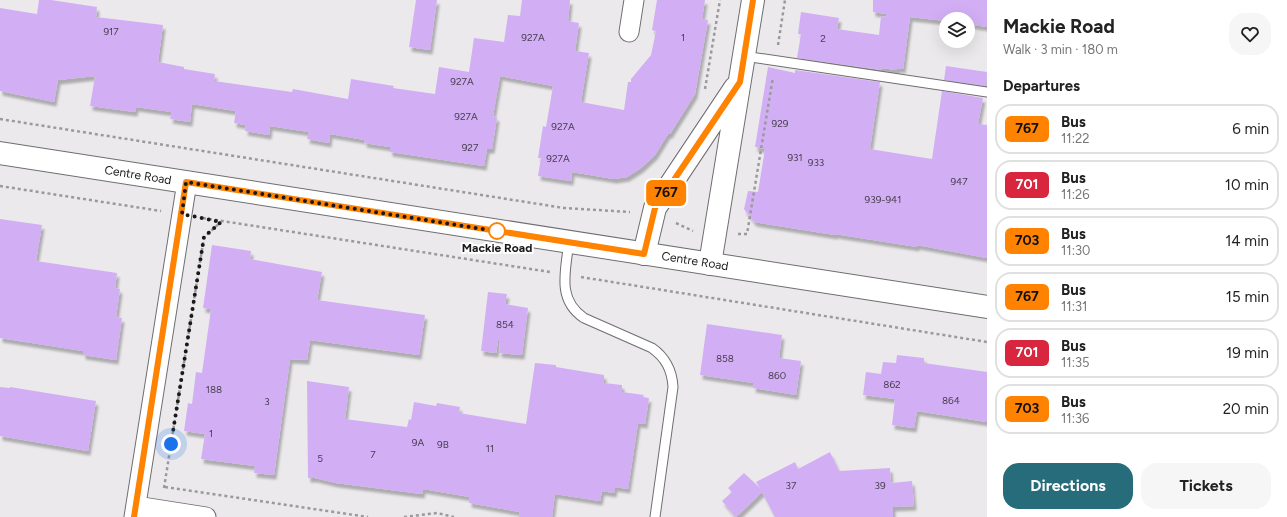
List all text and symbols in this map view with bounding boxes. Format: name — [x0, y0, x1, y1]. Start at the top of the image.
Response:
map controls — [939, 12, 975, 48]
button: layers — [939, 12, 975, 48]
button: heart — [1229, 13, 1271, 55]
text: Mackie Road — [1003, 15, 1115, 38]
house number: 917 — [103, 25, 119, 38]
house number: 927A — [521, 31, 545, 44]
house number: 1 — [681, 31, 685, 44]
house number: 2 — [820, 32, 826, 45]
text: Walk · 3 min · 180 m — [1003, 42, 1118, 57]
house number: 927A — [450, 75, 474, 88]
text: Departures — [1003, 77, 1080, 95]
house number: 927A — [454, 110, 478, 123]
text: Bus — [1061, 113, 1086, 131]
house number: 929 — [772, 117, 789, 130]
house number: 927A — [551, 120, 575, 133]
text: 767 — [1015, 120, 1039, 137]
text: 6 min — [1232, 120, 1269, 138]
text: 11:22 — [1061, 131, 1090, 146]
house number: 927 — [462, 141, 479, 154]
house number: 931 — [787, 151, 803, 164]
house number: 927A — [546, 152, 570, 165]
house number: 933 — [808, 156, 824, 169]
street label: Centre Road — [104, 163, 172, 187]
text: Bus — [1061, 169, 1086, 187]
house number: 947 — [950, 175, 968, 188]
text: 701 — [1016, 176, 1038, 193]
text: 10 min — [1225, 176, 1269, 194]
line badge: 767 — [643, 180, 689, 206]
text: 767 — [654, 184, 678, 201]
text: 11:26 — [1061, 187, 1090, 202]
house number: 939-941 — [865, 193, 901, 206]
marker: Mackie Road — [488, 222, 506, 240]
text: Bus — [1061, 225, 1086, 243]
text: 703 — [1015, 232, 1039, 249]
text: 14 min — [1225, 232, 1269, 250]
place label: Mackie Road — [462, 241, 532, 255]
text: 11:30 — [1061, 243, 1090, 258]
street label: Centre Road — [661, 249, 729, 273]
text: Bus — [1061, 281, 1086, 299]
text: 767 — [1015, 288, 1039, 305]
text: 15 min — [1226, 288, 1269, 306]
text: 11:31 — [1061, 299, 1087, 314]
house number: 854 — [496, 318, 514, 331]
text: Bus — [1061, 337, 1086, 355]
text: 701 — [1016, 344, 1038, 361]
text: 19 min — [1226, 344, 1269, 362]
house number: 858 — [716, 352, 734, 365]
text: 11:35 — [1061, 355, 1090, 370]
house number: 860 — [768, 369, 786, 382]
house number: 862 — [883, 378, 901, 391]
house number: 188 — [206, 383, 222, 396]
text: Bus — [1061, 393, 1086, 411]
house number: 864 — [942, 394, 960, 407]
house number: 3 — [264, 395, 270, 408]
text: 703 — [1015, 400, 1039, 417]
text: 20 min — [1223, 400, 1269, 418]
text: 11:36 — [1061, 411, 1089, 426]
house number: 1 — [209, 427, 213, 440]
your location — [161, 434, 181, 454]
house number: 9A — [412, 436, 424, 449]
house number: 9B — [437, 438, 449, 451]
house number: 11 — [486, 442, 494, 455]
house number: 7 — [370, 448, 376, 461]
house number: 5 — [317, 452, 323, 465]
button: Directions — [1003, 463, 1133, 509]
button: Tickets — [1141, 463, 1271, 509]
house number: 37 — [786, 479, 797, 492]
house number: 39 — [874, 479, 886, 492]

